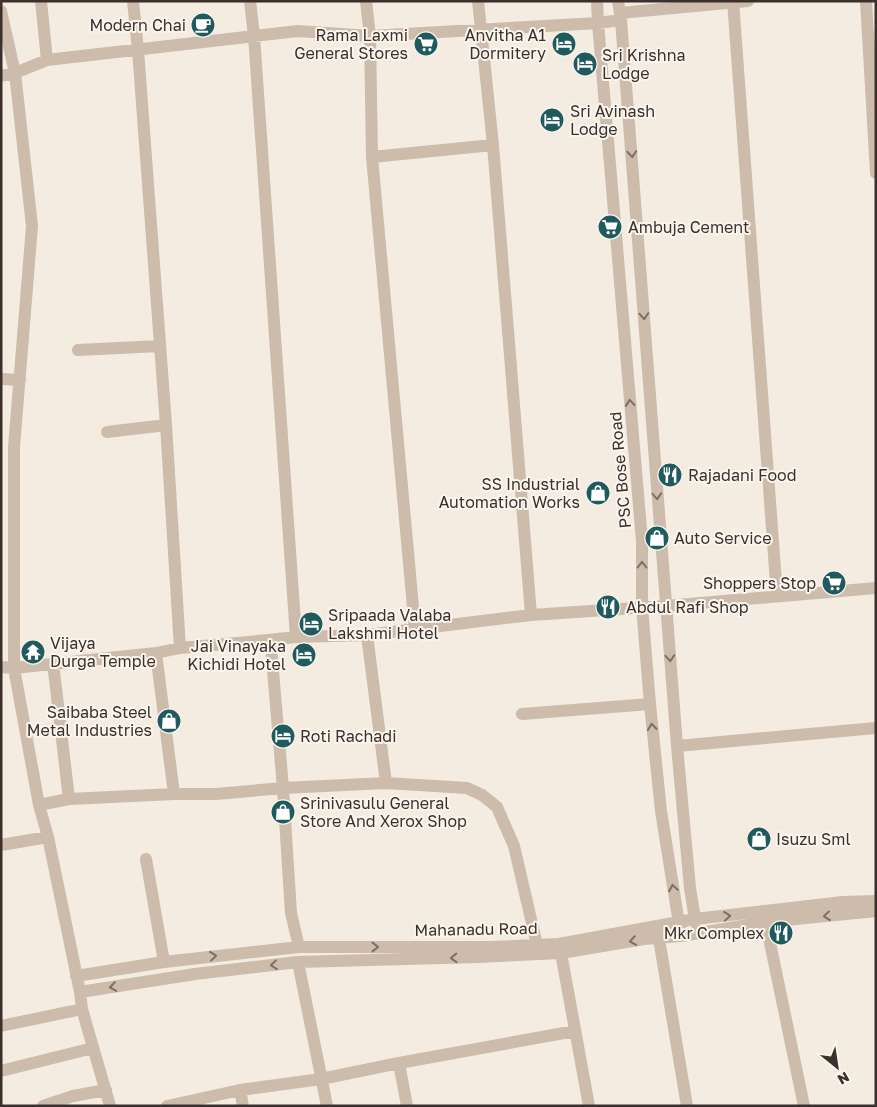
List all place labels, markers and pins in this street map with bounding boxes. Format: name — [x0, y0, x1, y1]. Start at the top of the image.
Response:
cafe icon: Modern Chai — [190, 12, 216, 38]
place label: Modern Chai — [89, 15, 186, 35]
place label: Rama Laxmi General Stores — [294, 25, 408, 63]
place label: Anvitha A1 Dormitery — [465, 25, 546, 63]
supermarket icon: Rama Laxmi General Stores — [413, 31, 439, 57]
hotel icon: Anvitha A1 Dormitery — [551, 31, 577, 57]
place label: Sri Krishna Lodge — [602, 45, 686, 83]
hotel icon: Sri Krishna Lodge — [572, 51, 598, 77]
place label: Sri Avinash Lodge — [570, 101, 655, 139]
hotel icon: Sri Avinash Lodge — [539, 107, 565, 133]
supermarket icon: Ambuja Cement — [597, 214, 623, 240]
place label: Ambuja Cement — [628, 217, 749, 237]
restaurant icon: Rajadani Food — [657, 462, 683, 488]
place label: Rajadani Food — [688, 465, 797, 485]
place label: SS Industrial Automation Works — [439, 474, 580, 512]
shop icon: SS Industrial Automation Works — [585, 480, 611, 506]
shop icon: Auto Service — [644, 525, 670, 551]
place label: Auto Service — [674, 528, 772, 548]
supermarket icon: Shoppers Stop — [821, 570, 847, 596]
place label: Shoppers Stop — [703, 573, 816, 593]
restaurant icon: Abdul Rafi Shop — [595, 594, 621, 620]
place label: Abdul Rafi Shop — [626, 597, 749, 617]
place label: Sripaada Valaba Lakshmi Hotel — [328, 605, 451, 643]
hotel icon: Sripaada Valaba Lakshmi Hotel — [298, 611, 324, 637]
place label: Vijaya Durga Temple — [50, 633, 156, 671]
place label: Jai Vinayaka Kichidi Hotel — [187, 636, 286, 674]
temple icon: Vijaya Durga Temple — [20, 639, 46, 665]
hotel icon: Jai Vinayaka Kichidi Hotel — [291, 642, 317, 668]
place label: Saibaba Steel Metal Industries — [27, 702, 152, 740]
shop icon: Saibaba Steel Metal Industries — [156, 708, 182, 734]
hotel icon: Roti Rachadi — [270, 723, 296, 749]
place label: Roti Rachadi — [300, 726, 397, 746]
place label: Srinivasulu General Store And Xerox Shop — [300, 793, 467, 831]
shop icon: Srinivasulu General Store And Xerox Shop — [270, 799, 296, 825]
shop icon: Isuzu Sml — [746, 826, 772, 852]
place label: Isuzu Sml — [776, 829, 851, 849]
restaurant icon: Mkr Complex — [768, 920, 794, 946]
place label: Mkr Complex — [664, 923, 764, 943]

